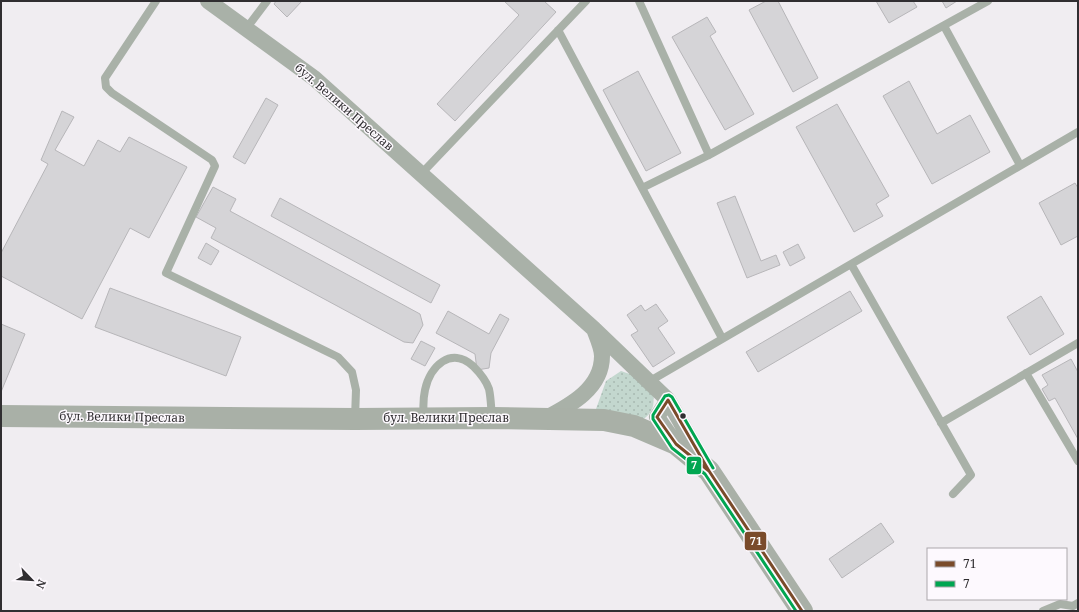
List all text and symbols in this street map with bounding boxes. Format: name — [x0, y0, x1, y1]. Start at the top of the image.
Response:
street label: бул. Велики Преслав — [291, 59, 398, 154]
street label: бул. Велики Преслав — [59, 407, 185, 426]
street label: бул. Велики Преслав — [383, 409, 509, 426]
unlabelled marker — [678, 411, 688, 421]
line badge: 7 — [686, 456, 702, 475]
text: 7 — [691, 457, 697, 472]
line badge: 71 — [744, 531, 767, 551]
text: 71 — [750, 533, 762, 548]
legend — [927, 548, 1067, 600]
text: 71 — [963, 555, 976, 572]
north arrow — [12, 560, 52, 600]
text: 7 — [963, 575, 970, 592]
text: N — [33, 577, 50, 592]

